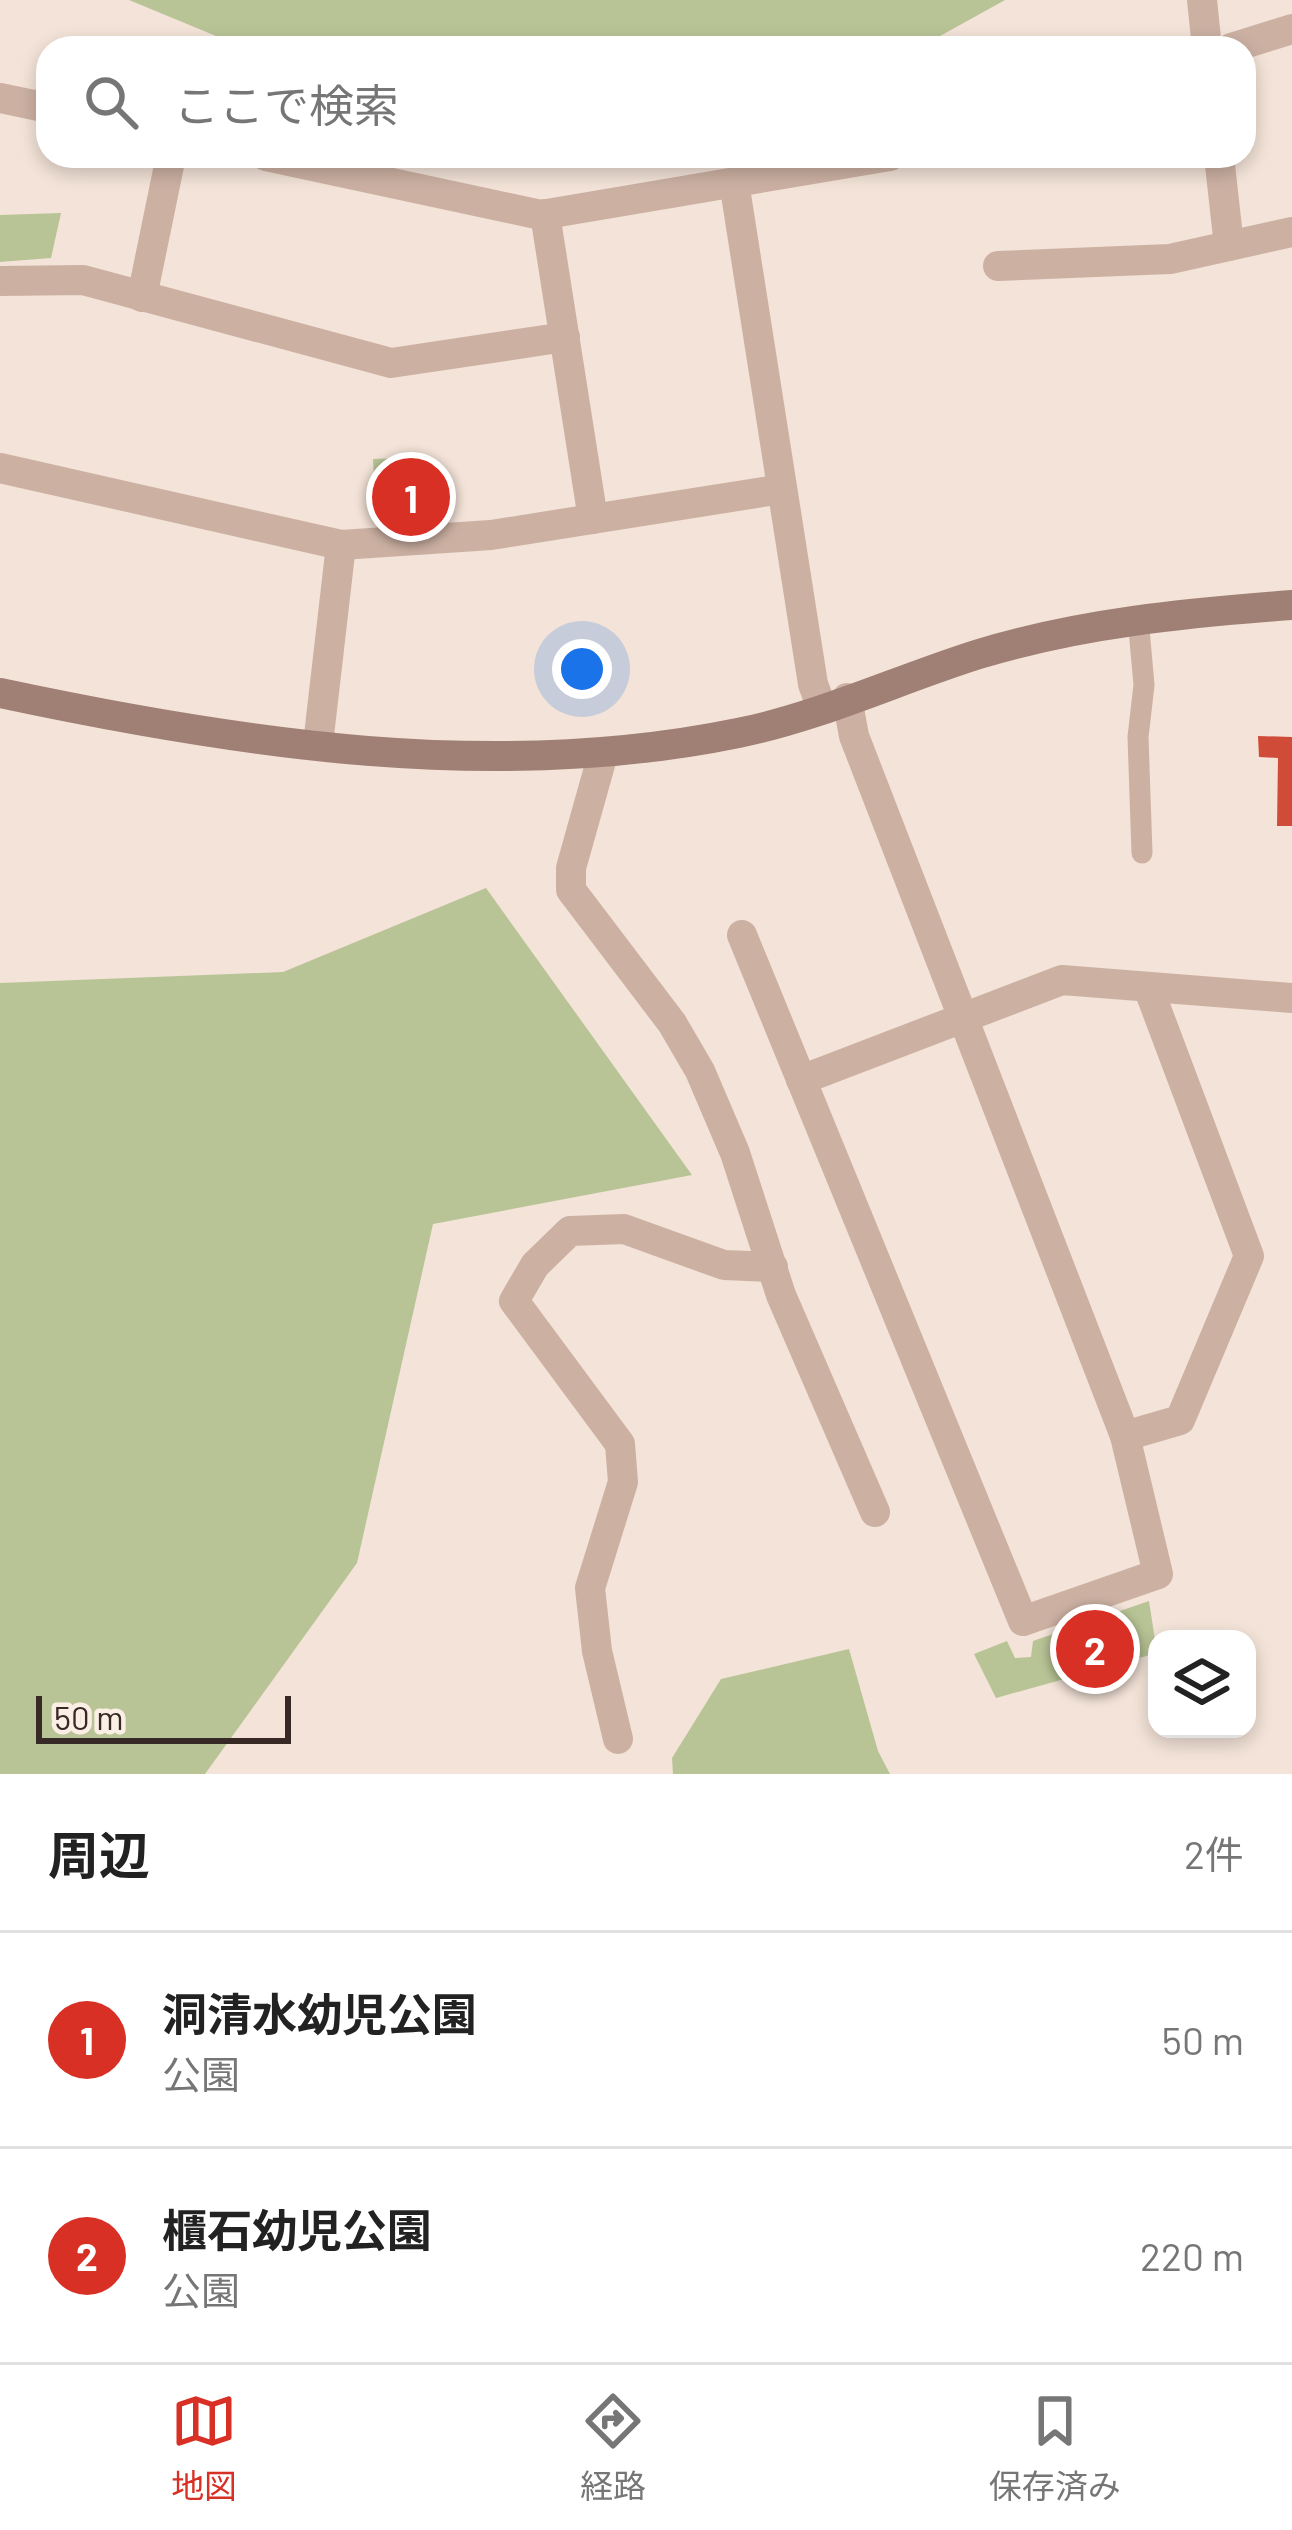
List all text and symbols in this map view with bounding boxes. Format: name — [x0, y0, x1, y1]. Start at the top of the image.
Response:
search box — [36, 36, 1256, 168]
icon: search — [78, 69, 144, 135]
text: ここで検索 — [174, 77, 399, 131]
pin: 1 — [372, 452, 450, 542]
your location — [552, 639, 612, 699]
pin: 2 — [1056, 1604, 1134, 1694]
map controls — [1148, 1630, 1256, 1738]
button: layers — [1148, 1630, 1256, 1738]
scale bar — [36, 1690, 291, 1743]
text: 50 m — [54, 1697, 124, 1737]
text: 周辺 — [48, 1823, 150, 1884]
text: 2件 — [1184, 1830, 1244, 1877]
text: 洞清水幼児公園 — [162, 1986, 477, 2040]
text: 1 — [80, 2016, 94, 2063]
text: 50 m — [1162, 2016, 1244, 2063]
text: 公園 — [162, 2050, 240, 2097]
text: 櫃石幼児公園 — [162, 2202, 432, 2256]
text: 2 — [76, 2232, 98, 2279]
text: 220 m — [1140, 2232, 1244, 2279]
text: 公園 — [162, 2266, 240, 2313]
tab: 地図 — [171, 2388, 237, 2508]
tab: 経路 — [580, 2388, 646, 2508]
tab: 保存済み — [989, 2388, 1121, 2508]

